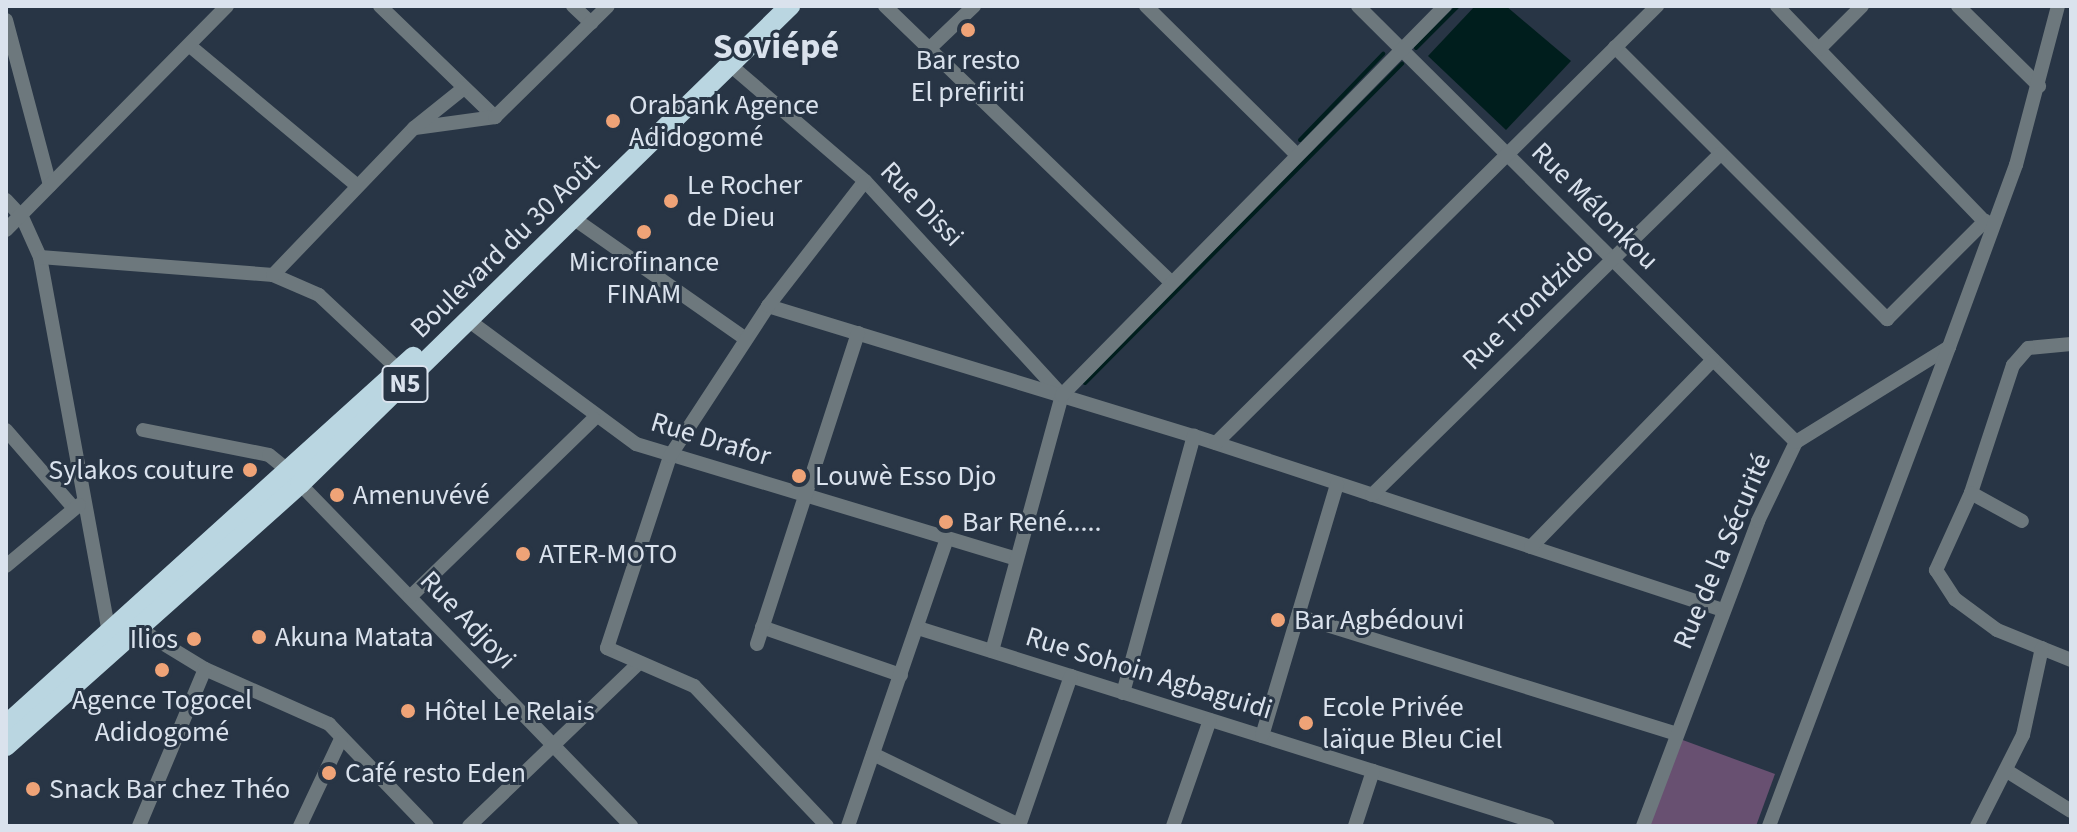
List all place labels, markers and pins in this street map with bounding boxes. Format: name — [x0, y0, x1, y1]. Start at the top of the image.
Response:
marker: Bar resto El prefiriti — [959, 21, 977, 39]
place label: Bar resto El prefiriti — [911, 43, 1025, 109]
place label: Orabank Agence Adidogomé — [629, 88, 819, 154]
marker: Orabank Agence Adidogomé — [604, 112, 622, 130]
place label: Le Rocher de Dieu — [687, 168, 802, 234]
marker: Le Rocher de Dieu — [662, 192, 680, 210]
marker: Microfinance FINAM — [635, 223, 653, 241]
place label: Microfinance FINAM — [569, 245, 719, 311]
place label: Sylakos couture — [48, 453, 234, 487]
place label: Louwè Esso Djo — [815, 459, 997, 493]
marker: Sylakos couture — [241, 461, 259, 479]
marker: Louwè Esso Djo — [790, 467, 808, 485]
place label: Amenuvévé — [353, 478, 490, 512]
marker: Amenuvévé — [328, 486, 346, 504]
place label: Bar René..... — [962, 505, 1101, 539]
marker: Bar René..... — [937, 513, 955, 531]
place label: ATER-MOTO — [539, 537, 677, 571]
marker: ATER-MOTO — [514, 545, 532, 563]
place label: Bar Agbédouvi — [1294, 603, 1464, 637]
marker: Bar Agbédouvi — [1269, 611, 1287, 629]
place label: Akuna Matata — [275, 620, 434, 654]
place label: Ilios — [130, 622, 178, 656]
marker: Akuna Matata — [250, 628, 268, 646]
marker: Ilios — [185, 630, 203, 648]
marker: Agence Togocel Adidogomé — [153, 661, 171, 679]
place label: Agence Togocel Adidogomé — [72, 683, 252, 749]
place label: Ecole Privée laïque Bleu Ciel — [1322, 690, 1503, 756]
place label: Hôtel Le Relais — [424, 694, 595, 728]
marker: Hôtel Le Relais — [399, 702, 417, 720]
marker: Ecole Privée laïque Bleu Ciel — [1297, 714, 1315, 732]
place label: Café resto Eden — [345, 756, 526, 790]
marker: Café resto Eden — [320, 764, 338, 782]
place label: Snack Bar chez Théo — [49, 772, 290, 806]
marker: Snack Bar chez Théo — [24, 780, 42, 798]

